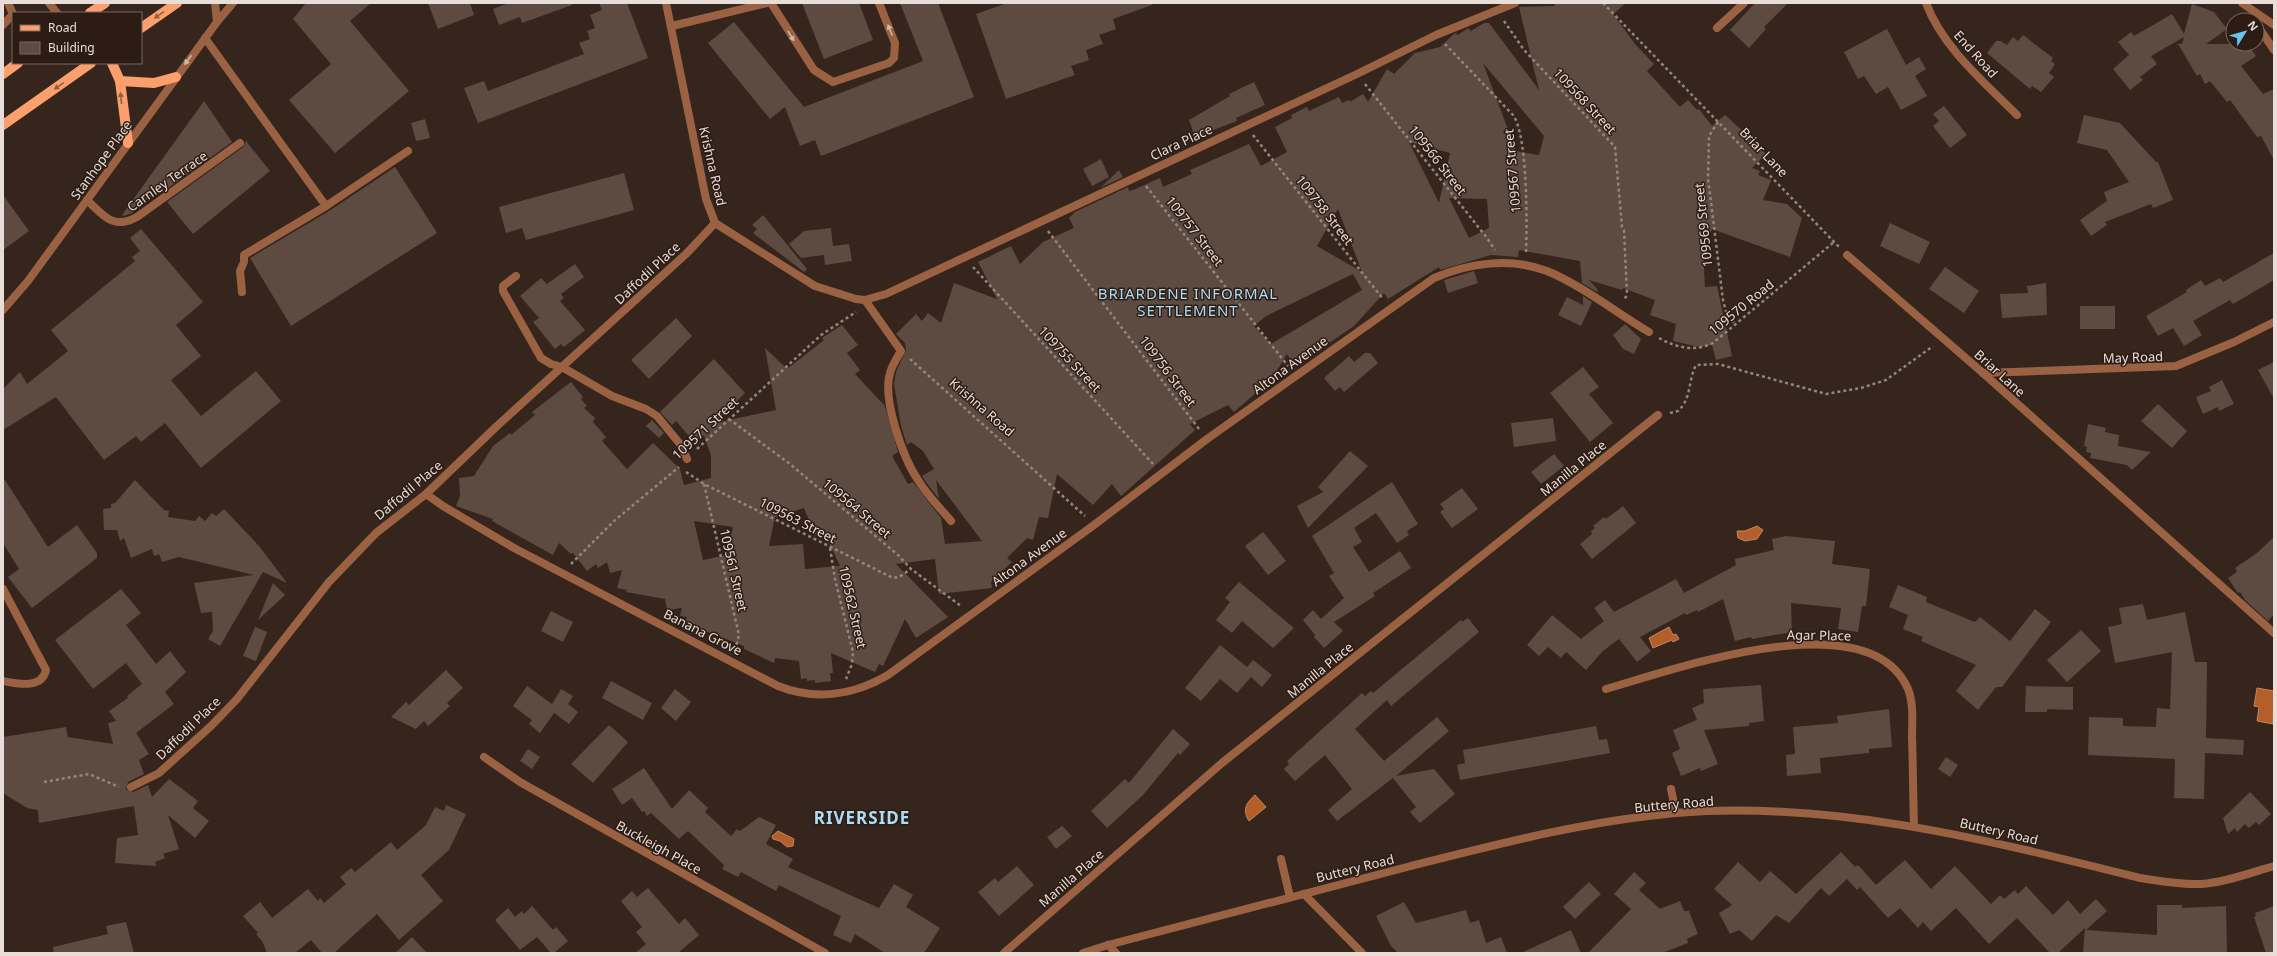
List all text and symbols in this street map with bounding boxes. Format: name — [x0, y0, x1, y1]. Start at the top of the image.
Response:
one-way arrow — [154, 11, 164, 19]
legend — [12, 12, 142, 64]
north arrow — [2225, 12, 2265, 52]
text: N — [2245, 18, 2262, 34]
text: Road — [48, 19, 77, 36]
one-way arrow — [887, 24, 893, 35]
street label: End Road — [1950, 26, 2002, 82]
one-way arrow — [787, 31, 794, 42]
text: Building — [48, 39, 95, 56]
one-way arrow — [184, 55, 192, 66]
street label: 109568 Street — [1550, 64, 1621, 138]
one-way arrow — [54, 82, 65, 90]
one-way arrow — [118, 92, 125, 104]
street label: Stanhope Place — [66, 117, 136, 203]
street label: Clara Place — [1147, 120, 1215, 164]
street label: 109566 Street — [1405, 121, 1471, 199]
street label: Briar Lane — [1736, 123, 1792, 181]
street label: Krishna Road — [695, 125, 731, 207]
street label: 109567 Street — [1499, 128, 1525, 214]
street label: Carnley Terrace — [123, 147, 211, 215]
street label: 109758 Street — [1292, 171, 1358, 249]
street label: 109569 Street — [1690, 182, 1716, 268]
street label: 109757 Street — [1162, 192, 1228, 270]
street label: Daffodil Place — [610, 238, 684, 308]
street label: 109570 Road — [1705, 275, 1777, 339]
district label: BRIARDENE INFORMAL SETTLEMENT — [1098, 283, 1278, 320]
street label: 109755 Street — [1035, 322, 1106, 396]
street label: 109756 Street — [1135, 332, 1201, 410]
street label: Altona Avenue — [1249, 332, 1331, 398]
street label: Briar Lane — [1971, 345, 2029, 401]
street label: May Road — [2103, 347, 2163, 367]
street label: Krishna Road — [946, 374, 1018, 440]
street label: 109571 Street — [668, 392, 742, 463]
street label: Manilla Place — [1536, 436, 1610, 500]
street label: Daffodil Place — [370, 456, 446, 524]
street label: 109564 Street — [819, 474, 895, 542]
street label: 109563 Street — [756, 493, 840, 547]
street label: Altona Avenue — [988, 524, 1070, 590]
street label: 109561 Street — [716, 527, 752, 613]
street label: 109562 Street — [835, 564, 871, 650]
street label: Banana Grove — [661, 604, 745, 660]
street label: Agar Place — [1787, 625, 1851, 645]
street label: Manilla Place — [1283, 638, 1357, 702]
street label: Daffodil Place — [152, 692, 224, 764]
street label: Buttery Road — [1633, 792, 1715, 816]
district label: RIVERSIDE — [814, 806, 910, 829]
street label: Buttery Road — [1958, 813, 2040, 849]
street label: Buckleigh Place — [613, 816, 705, 878]
street label: Manilla Place — [1035, 845, 1107, 911]
street label: Buttery Road — [1314, 850, 1396, 886]

